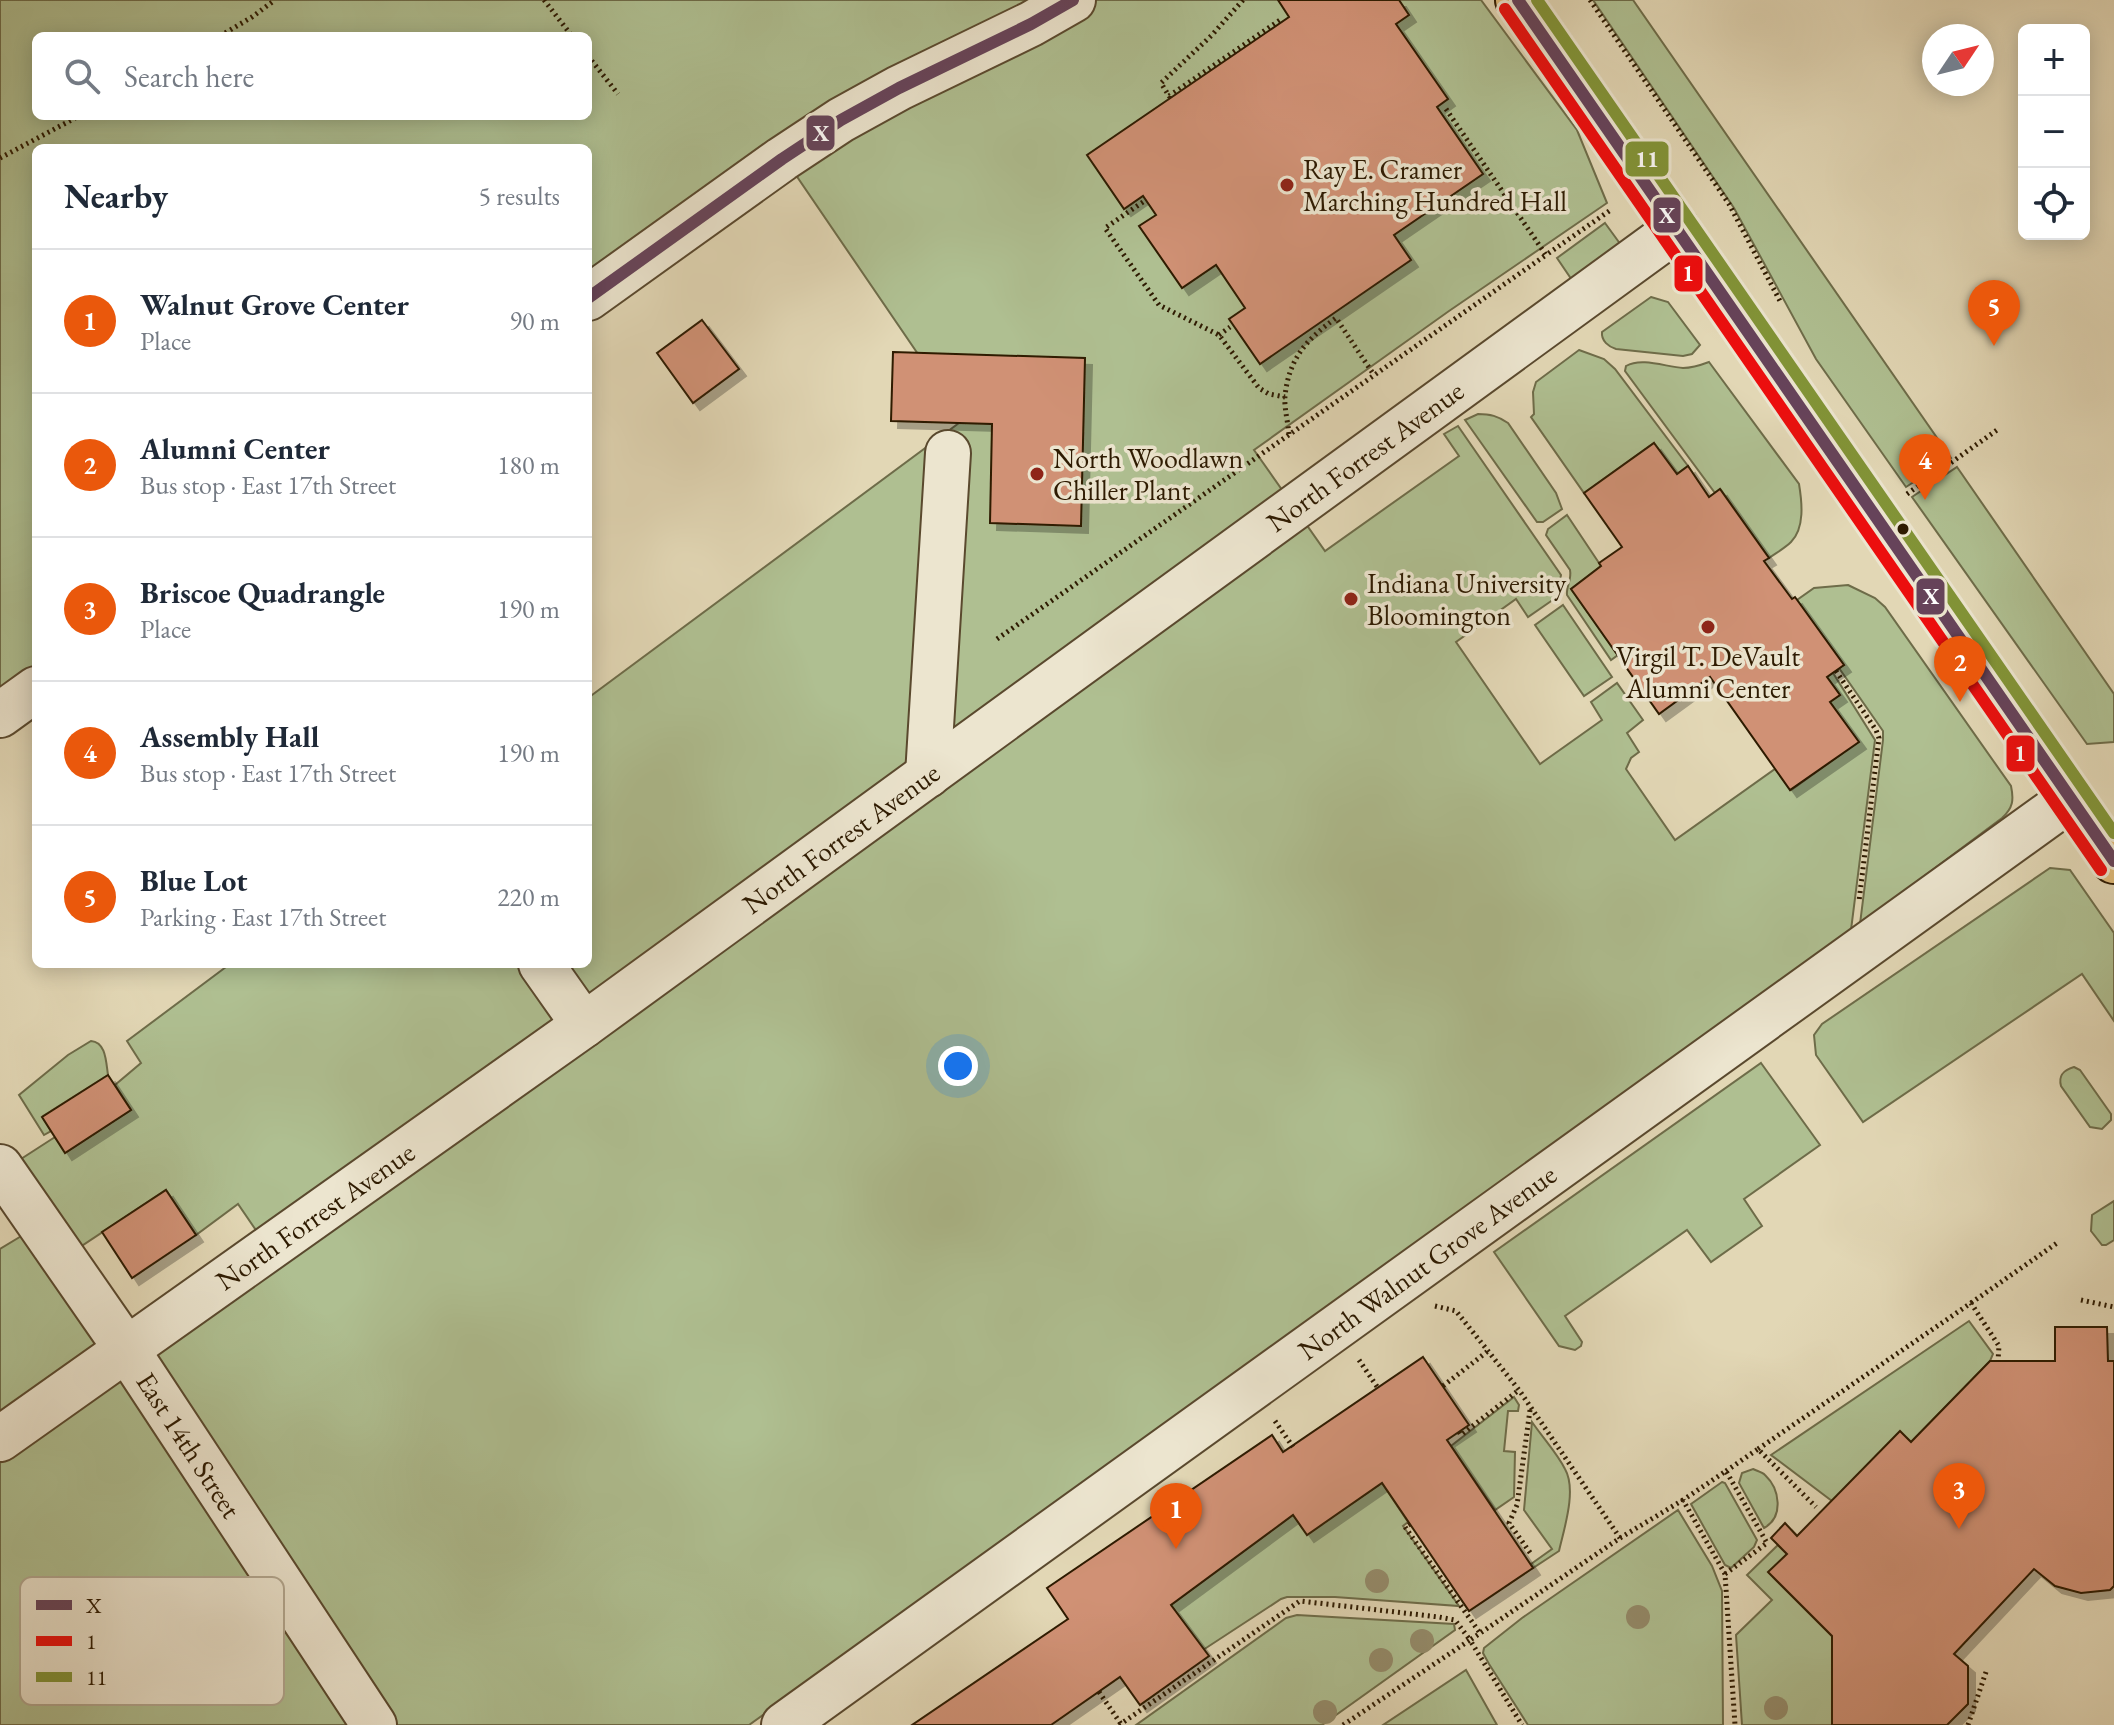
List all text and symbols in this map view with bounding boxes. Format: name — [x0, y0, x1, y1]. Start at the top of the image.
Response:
north arrow — [1922, 24, 1994, 96]
map controls — [2018, 24, 2090, 240]
button: + — [2018, 24, 2090, 96]
search box — [32, 32, 592, 120]
icon: search — [60, 54, 104, 98]
text: Search here — [124, 57, 254, 96]
button: − — [2018, 96, 2090, 168]
line badge: X — [805, 114, 836, 152]
text: X — [812, 119, 830, 148]
line badge: 11 — [1624, 140, 1670, 178]
text: 11 — [1635, 145, 1659, 174]
place label: Ray E. Cramer Marching Hundred Hall — [1303, 151, 1567, 219]
button: locate — [2018, 168, 2090, 240]
text: Nearby — [64, 174, 168, 218]
marker: Ray E. Cramer Marching Hundred Hall — [1278, 176, 1296, 194]
text: 5 results — [479, 179, 560, 213]
line badge: X — [1652, 196, 1682, 234]
text: X — [1658, 201, 1676, 230]
line badge: 1 — [1673, 254, 1704, 293]
text: 1 — [1682, 259, 1694, 288]
pin: 5 — [1968, 280, 2020, 346]
text: Walnut Grove Center — [140, 285, 409, 324]
text: 1 — [83, 304, 97, 338]
text: 90 m — [510, 304, 560, 338]
text: Place — [140, 324, 191, 358]
street label: North Forrest Avenue — [1259, 372, 1471, 540]
text: Alumni Center — [140, 429, 330, 468]
pin: 4 — [1899, 434, 1951, 500]
place label: North Woodlawn Chiller Plant — [1053, 440, 1243, 508]
text: 2 — [83, 448, 97, 482]
text: 180 m — [497, 448, 560, 482]
marker: North Woodlawn Chiller Plant — [1028, 465, 1046, 483]
text: Bus stop · East 17th Street — [140, 468, 396, 502]
unlabelled marker — [1895, 521, 1911, 537]
place label: Indiana University Bloomington — [1367, 565, 1567, 633]
text: Briscoe Quadrangle — [140, 573, 385, 612]
line badge: X — [1915, 577, 1946, 616]
text: X — [1922, 582, 1940, 611]
marker: Indiana University Bloomington — [1342, 590, 1360, 608]
text: 3 — [83, 592, 97, 626]
text: 190 m — [497, 592, 560, 626]
text: Place — [140, 612, 191, 646]
marker: Virgil T. DeVault Alumni Center — [1699, 618, 1717, 636]
pin: 2 — [1934, 636, 1986, 702]
place label: Virgil T. DeVault Alumni Center — [1616, 638, 1800, 706]
text: Assembly Hall — [140, 717, 319, 756]
line badge: 1 — [2005, 734, 2036, 773]
text: 4 — [83, 736, 97, 770]
text: 190 m — [497, 736, 560, 770]
text: 1 — [2014, 739, 2026, 768]
street label: North Forrest Avenue — [735, 754, 947, 922]
text: Bus stop · East 17th Street — [140, 756, 396, 790]
text: Blue Lot — [140, 861, 247, 900]
text: 5 — [83, 880, 97, 914]
text: 220 m — [497, 880, 560, 914]
text: Parking · East 17th Street — [140, 900, 386, 934]
your location — [938, 1046, 978, 1086]
street label: North Forrest Avenue — [208, 1134, 422, 1298]
street label: North Walnut Grove Avenue — [1291, 1156, 1563, 1368]
street label: East 14th Street — [128, 1365, 250, 1525]
pin: 3 — [1933, 1463, 1985, 1529]
pin: 1 — [1150, 1483, 1202, 1549]
legend — [20, 1577, 284, 1705]
text: X — [85, 1591, 102, 1620]
text: 1 — [86, 1627, 97, 1656]
text: 11 — [86, 1663, 107, 1692]

